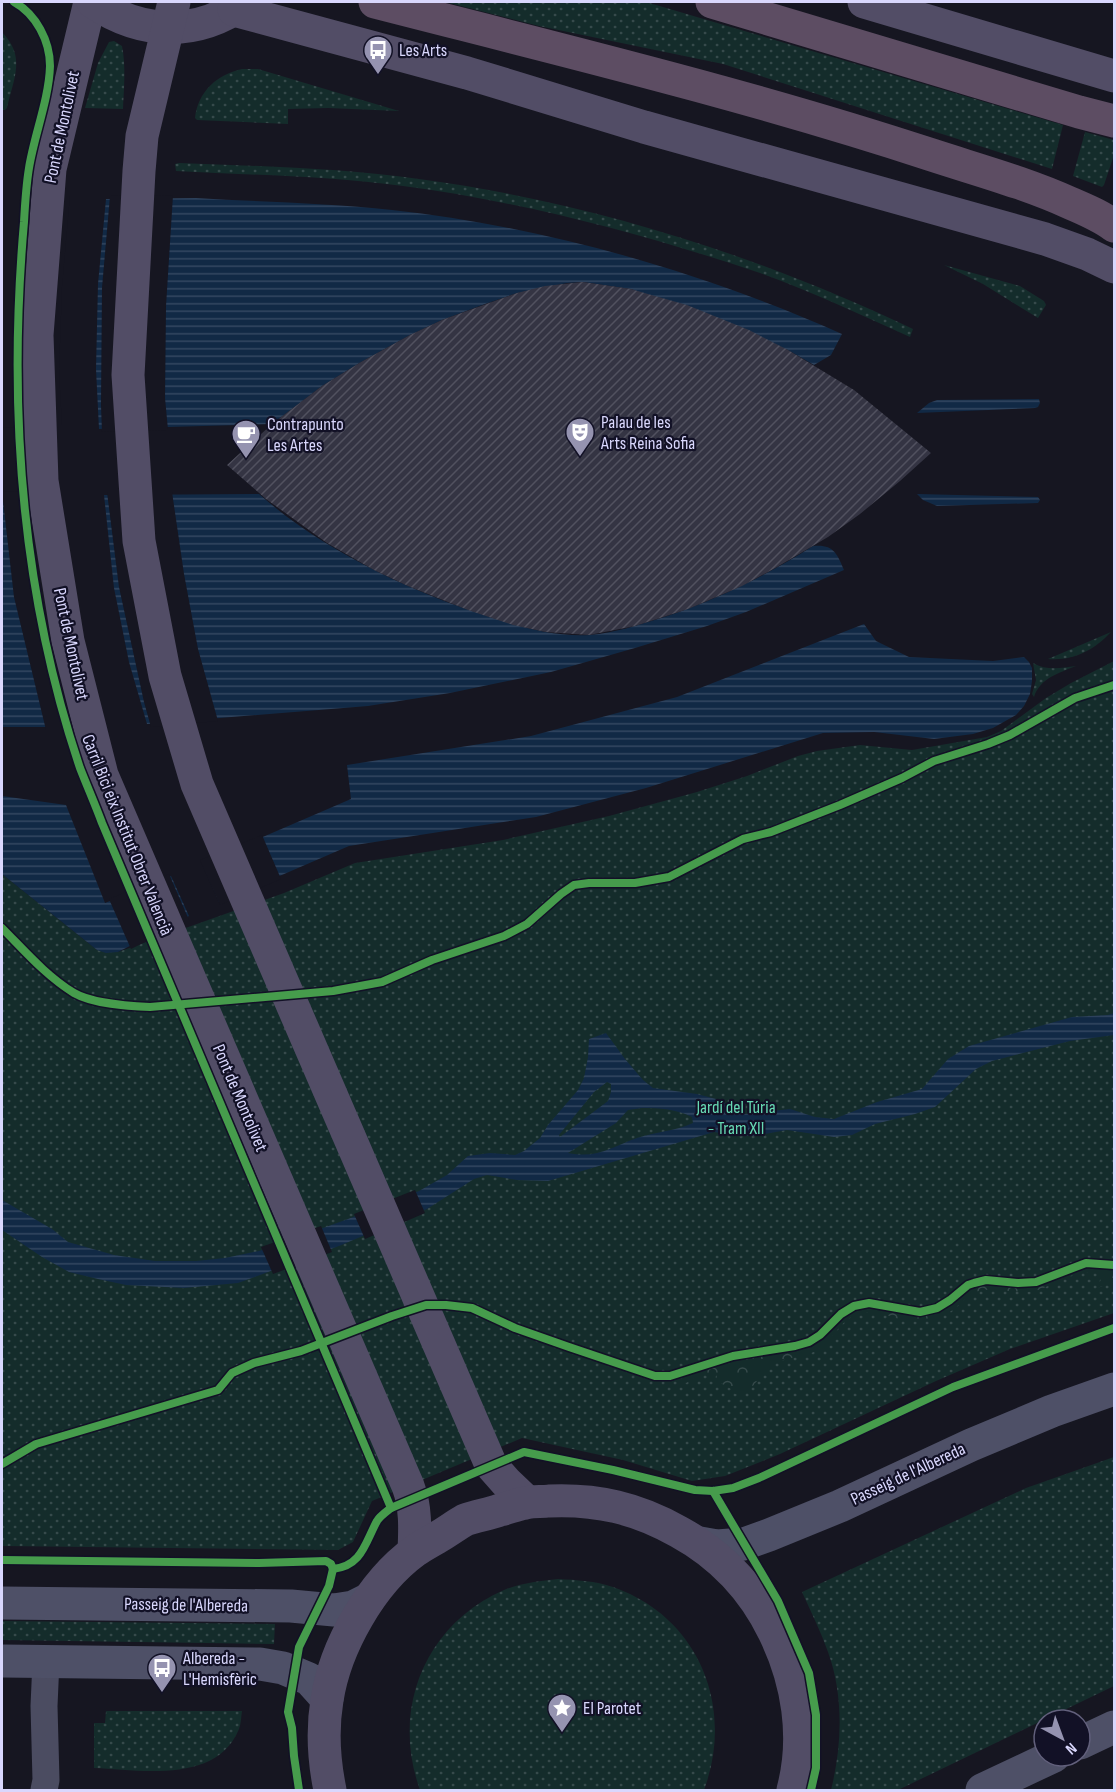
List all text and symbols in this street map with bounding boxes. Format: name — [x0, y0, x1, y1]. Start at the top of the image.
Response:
bus stop icon: Les Arts — [362, 34, 394, 76]
place label: Les Arts — [399, 40, 447, 61]
street label: Pont de Montolivet — [40, 68, 84, 185]
place label: Palau de les Arts Reina Sofia — [600, 412, 695, 454]
place label: Contrapunto Les Artes — [267, 414, 344, 456]
theatre icon: Palau de les Arts Reina Sofia — [564, 416, 596, 458]
cafe icon: Contrapunto Les Artes — [230, 418, 262, 460]
street label: Pont de Montolivet — [49, 586, 93, 703]
street label: Carril Bici eix Institut Obrer Valencià — [77, 731, 177, 939]
street label: Pont de Montolivet — [208, 1041, 272, 1155]
park label: Jardí del Túria - Tram XII — [695, 1097, 776, 1139]
street label: Passeig de l'Albereda — [847, 1438, 969, 1510]
street label: Passeig de l'Albereda — [124, 1593, 248, 1617]
place label: Albereda - L'Hemisfèric — [182, 1648, 257, 1690]
bus stop icon: Albereda - L'Hemisfèric — [146, 1652, 178, 1694]
place icon: El Parotet — [546, 1692, 578, 1734]
place label: El Parotet — [583, 1698, 642, 1719]
north arrow — [1032, 1708, 1092, 1768]
text: N — [1061, 1738, 1080, 1758]

